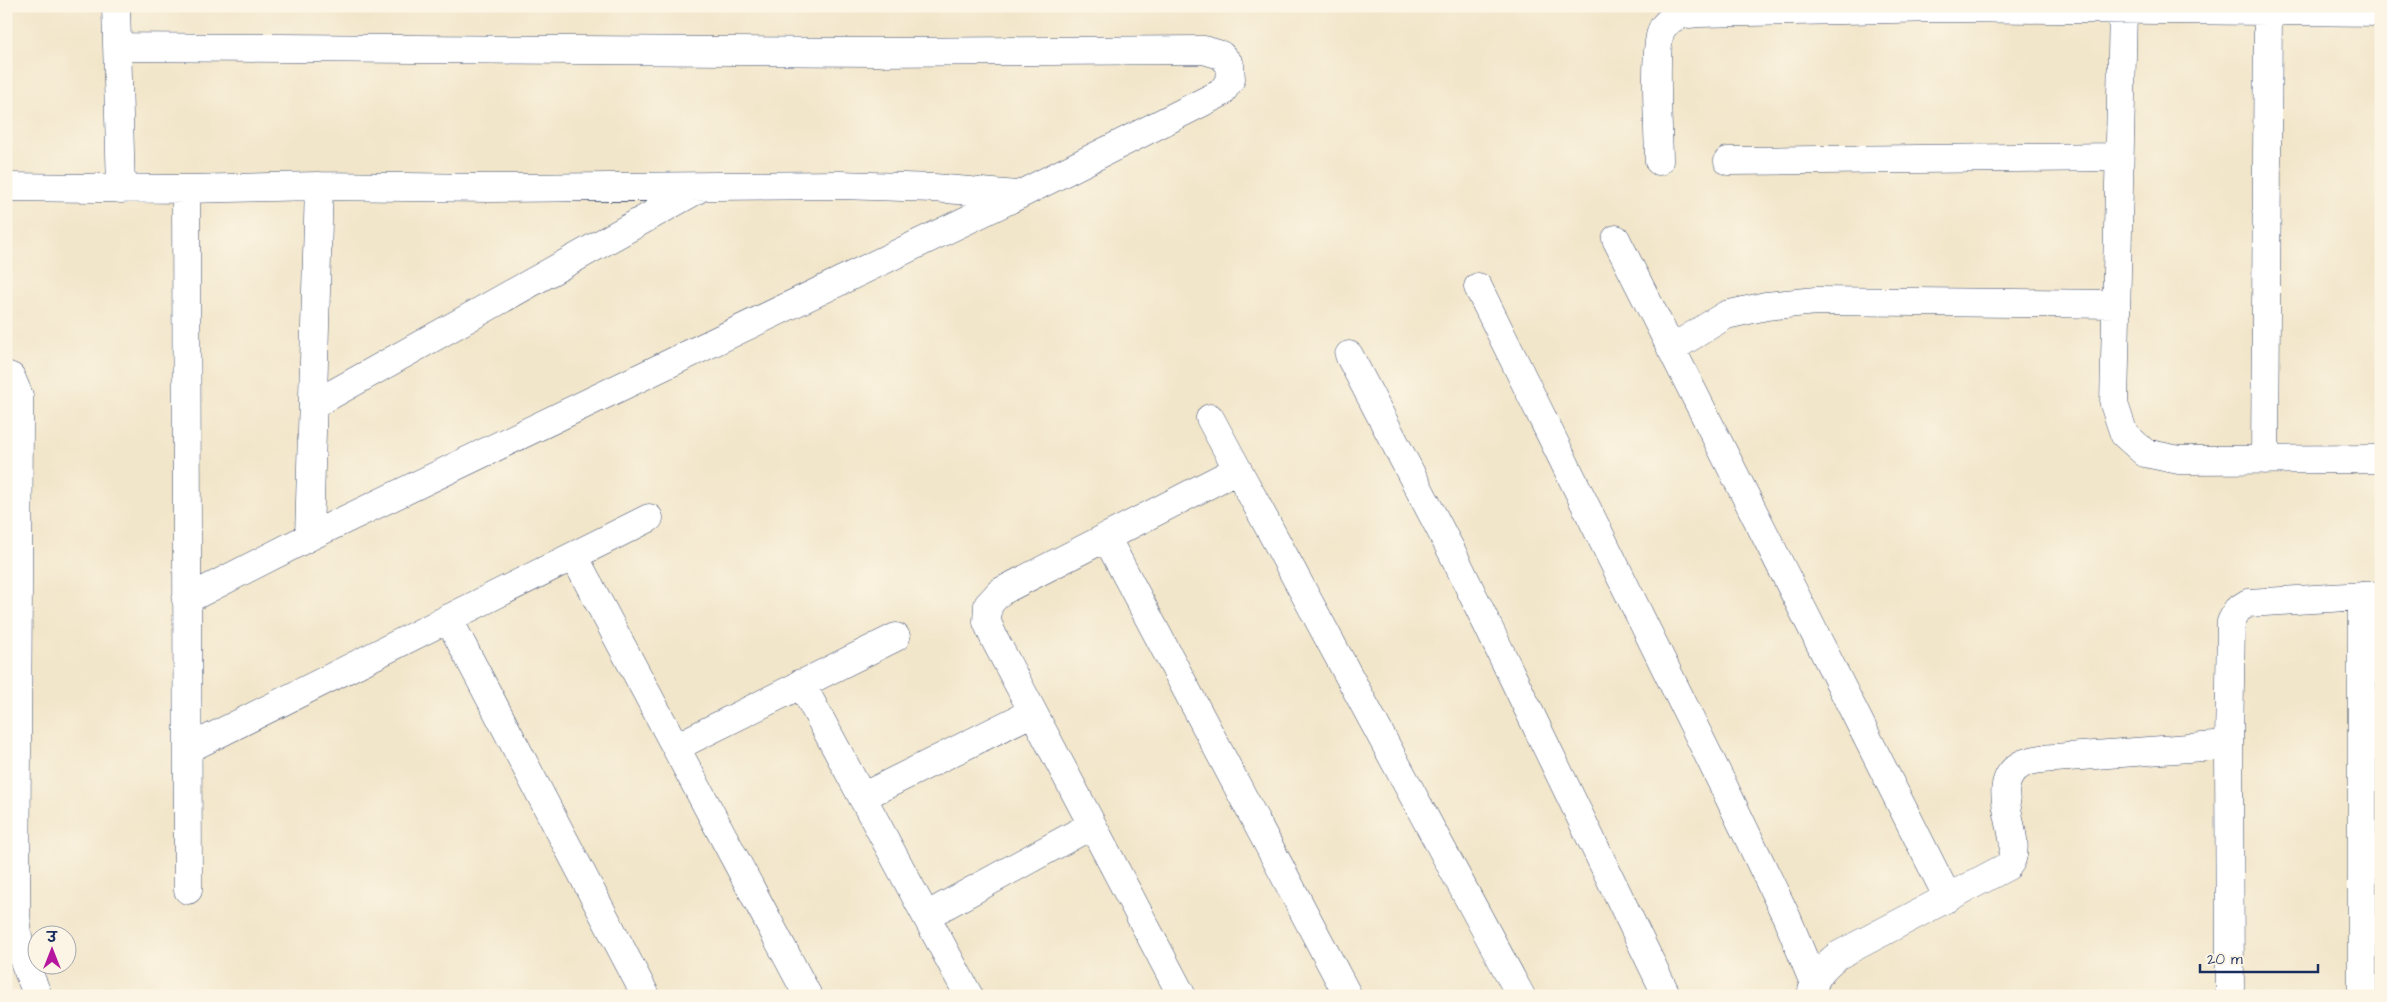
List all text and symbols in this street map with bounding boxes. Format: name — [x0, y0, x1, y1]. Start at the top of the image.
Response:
north arrow — [28, 924, 78, 974]
text: उ — [45, 928, 58, 948]
scale bar — [2200, 942, 2317, 974]
text: 20 m — [2207, 949, 2243, 970]

